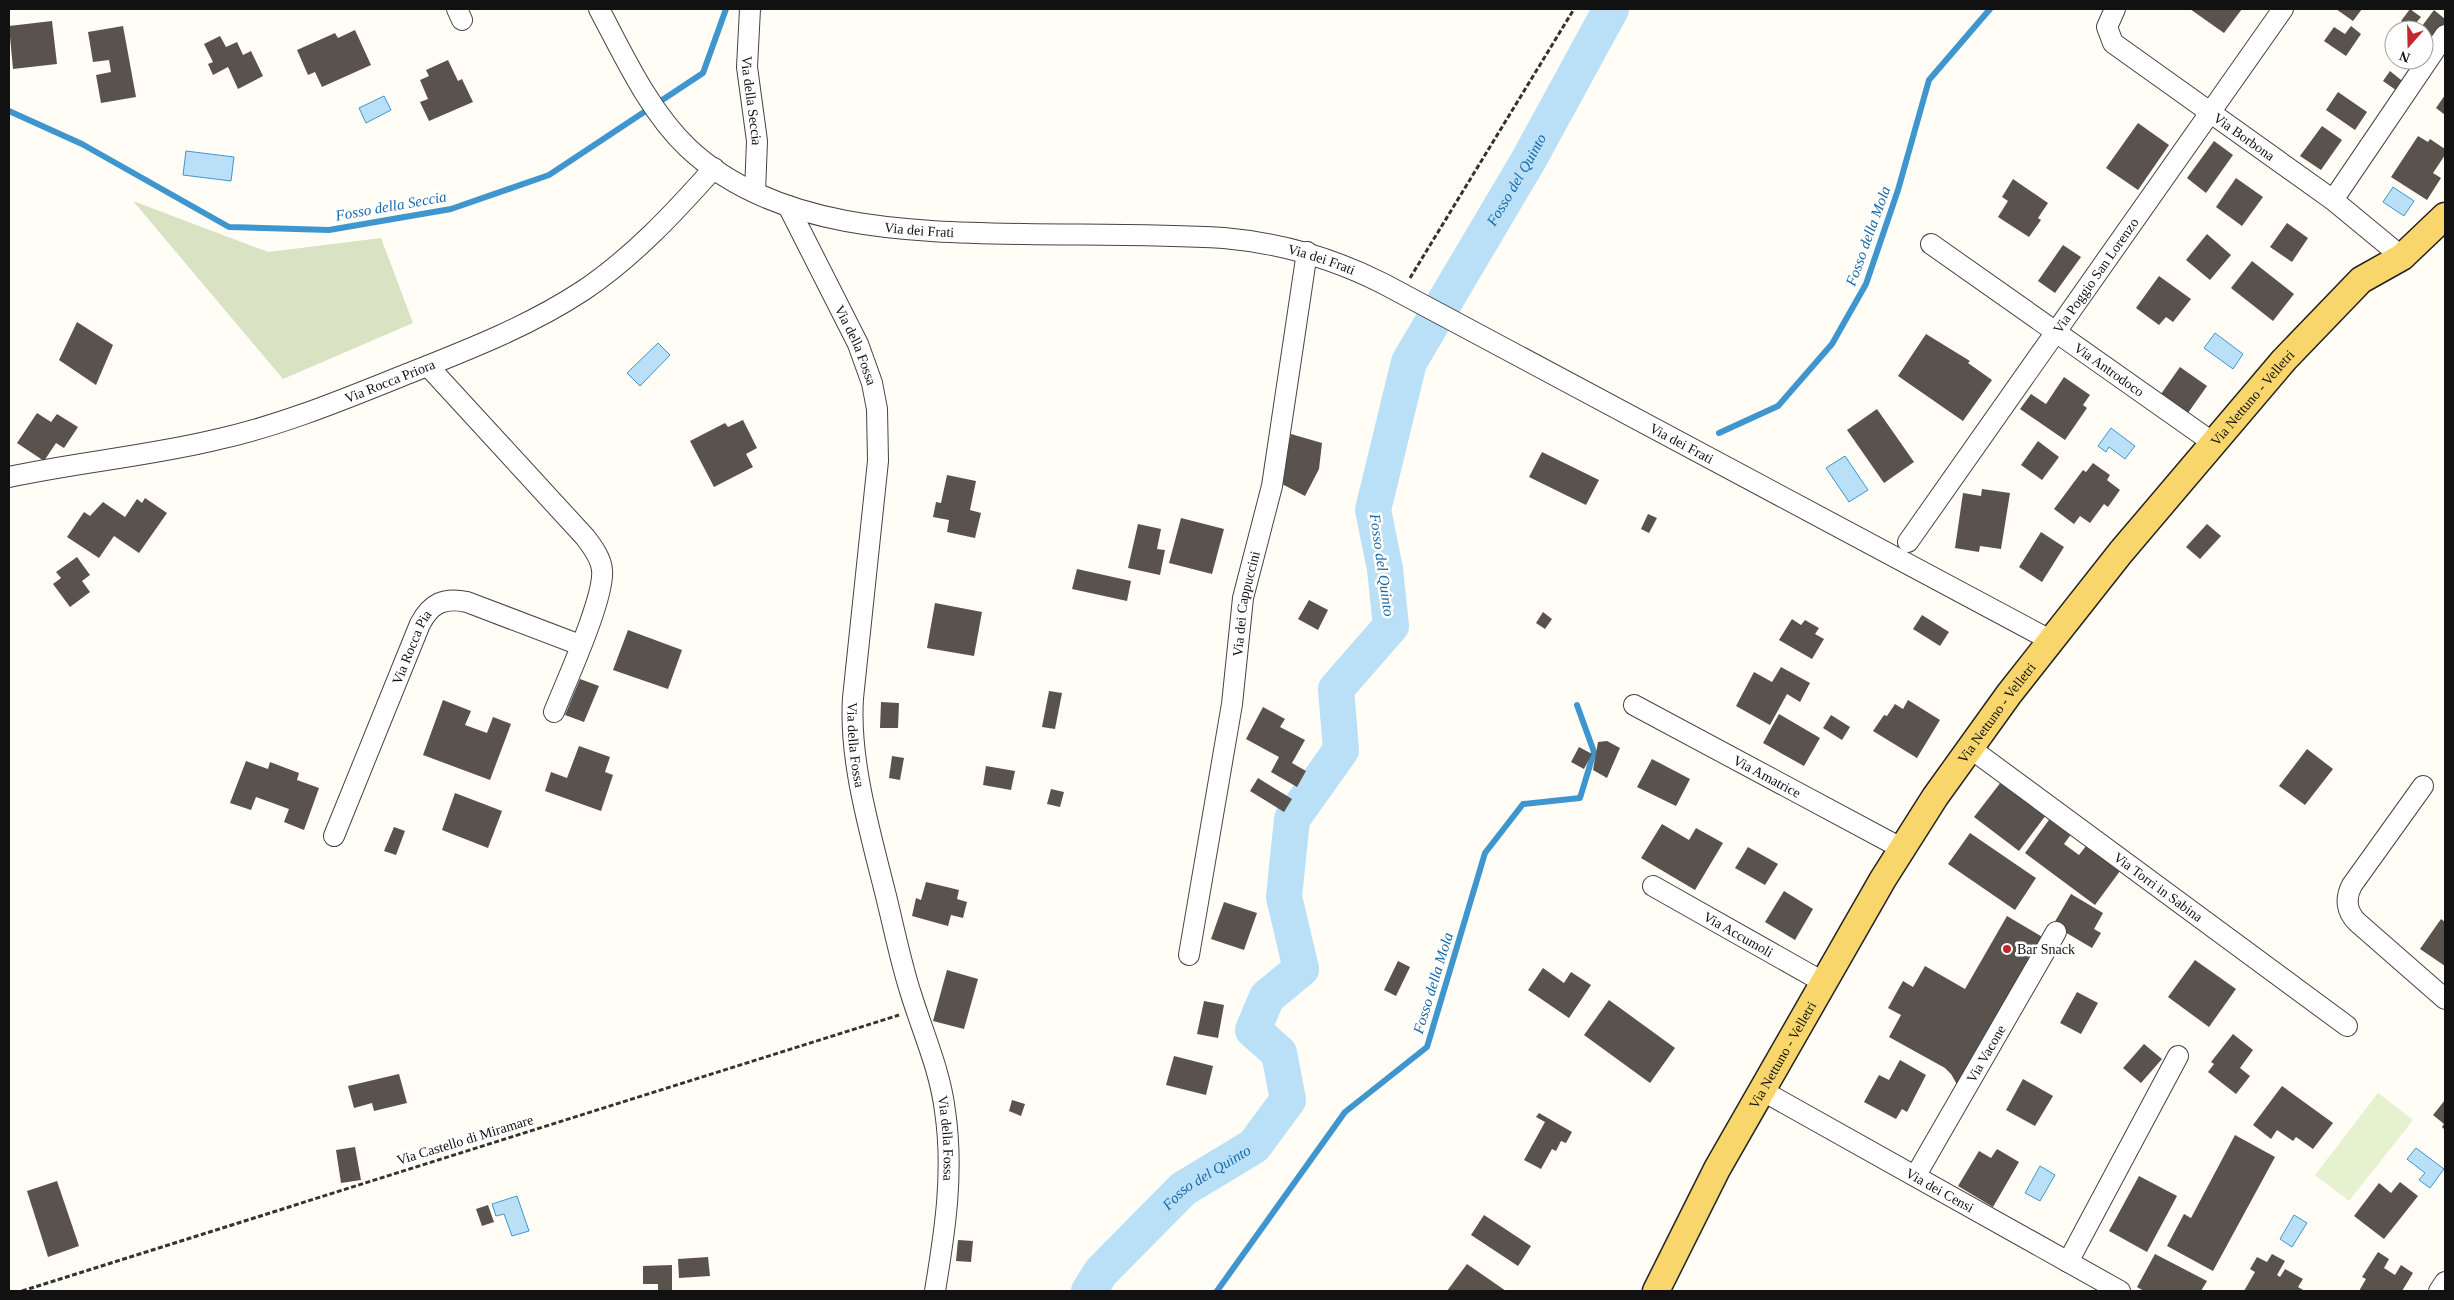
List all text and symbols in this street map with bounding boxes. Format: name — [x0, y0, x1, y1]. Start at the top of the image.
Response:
north arrow — [2384, 20, 2434, 70]
text: N — [2397, 48, 2412, 66]
street label: Via della Seccia — [739, 55, 765, 146]
street label: Via Borbona — [2211, 110, 2278, 164]
water label: Fosso del Quinto — [1483, 131, 1549, 229]
water label: Fosso della Mola — [1842, 184, 1893, 289]
water label: Fosso della Seccia — [333, 188, 448, 224]
street label: Via Poggio San Lorenzo — [2050, 215, 2141, 336]
street label: Via dei Frati — [883, 219, 955, 240]
street label: Via dei Frati — [1286, 241, 1357, 277]
street label: Via della Fossa — [832, 303, 880, 388]
street label: Via Antrodoco — [2071, 340, 2147, 399]
street label: Via Nettuno - Velletri — [2207, 347, 2297, 448]
street label: Via Rocca Priora — [343, 356, 438, 406]
street label: Via dei Frati — [1647, 420, 1716, 466]
water label: Fosso del Quinto — [1367, 512, 1397, 618]
street label: Via dei Cappuccini — [1229, 549, 1262, 657]
street label: Via Rocca Pia — [389, 606, 435, 687]
street label: Via Nettuno - Velletri — [1955, 660, 2038, 766]
street label: Via della Fossa — [845, 702, 868, 789]
street label: Via Amatrice — [1731, 752, 1803, 800]
street label: Via Torri in Sabina — [2111, 849, 2206, 925]
street label: Via Accumoli — [1701, 909, 1776, 960]
water label: Fosso della Mola — [1410, 930, 1456, 1037]
place label: Bar Snack — [2017, 942, 2075, 957]
marker: Bar Snack — [2001, 943, 2013, 955]
street label: Via Nettuno - Velletri — [1746, 999, 1819, 1111]
street label: Via Vacone — [1963, 1022, 2008, 1085]
street label: Via della Fossa — [935, 1094, 956, 1182]
street label: Via Castello di Miramare — [395, 1112, 535, 1168]
water label: Fosso del Quinto — [1158, 1142, 1254, 1214]
street label: Via dei Censi — [1903, 1165, 1977, 1215]

